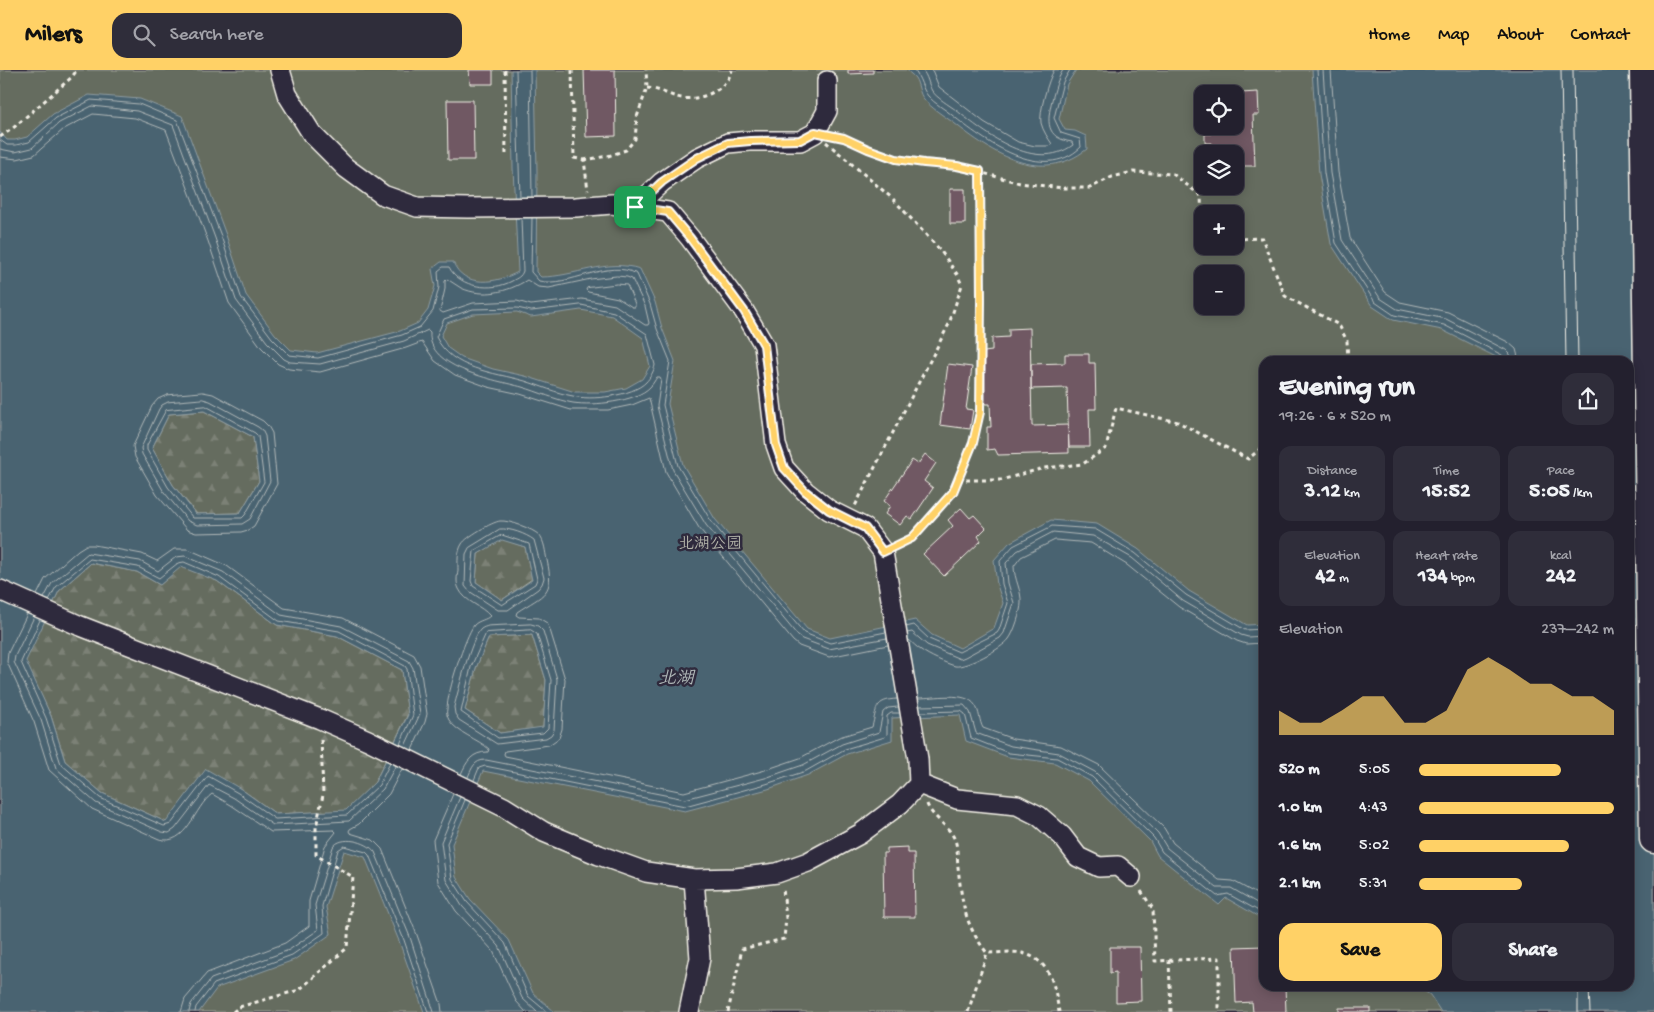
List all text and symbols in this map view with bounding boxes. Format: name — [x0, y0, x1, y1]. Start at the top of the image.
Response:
search box — [112, 13, 462, 58]
text: Milers — [25, 21, 82, 50]
icon: search — [130, 21, 158, 49]
text: Search here — [170, 24, 263, 47]
text: Home — [1368, 25, 1410, 46]
text: Map — [1438, 25, 1469, 46]
text: About — [1497, 25, 1543, 46]
text: Contact — [1571, 25, 1629, 46]
map controls — [1194, 85, 1244, 315]
button: locate — [1194, 85, 1244, 135]
button: layers — [1194, 145, 1244, 195]
pin — [614, 186, 656, 228]
icon: arrive — [621, 193, 649, 221]
button: + — [1194, 205, 1244, 255]
button: − — [1194, 265, 1244, 315]
text: Evening run — [1279, 372, 1415, 405]
button: share — [1562, 373, 1614, 425]
text: 19:26 · 6 × 520 m — [1279, 408, 1391, 427]
text: Distance — [1307, 463, 1357, 480]
text: Time — [1434, 463, 1459, 480]
text: Pace — [1547, 463, 1575, 480]
text: 3.12 — [1304, 480, 1341, 505]
text: 15:52 — [1423, 480, 1470, 505]
text: 5:05 — [1529, 480, 1570, 505]
text: km — [1341, 485, 1360, 502]
text: /km — [1570, 485, 1593, 502]
park label: 北湖公园 — [678, 535, 742, 555]
text: Elevation — [1304, 548, 1360, 565]
text: Heart rate — [1415, 548, 1478, 565]
text: kcal — [1550, 548, 1572, 565]
text: 42 — [1315, 565, 1336, 590]
text: 134 — [1418, 565, 1447, 590]
text: 242 — [1546, 565, 1576, 590]
text: m — [1336, 570, 1349, 587]
text: bpm — [1447, 570, 1475, 587]
text: Elevation — [1279, 621, 1343, 640]
text: 237–242 m — [1541, 621, 1614, 640]
water label: 北湖 — [658, 669, 696, 690]
text: 520 m — [1279, 761, 1320, 780]
text: 5:05 — [1359, 761, 1390, 780]
text: 1.0 km — [1279, 799, 1322, 818]
text: 4:43 — [1359, 799, 1387, 818]
text: 1.6 km — [1279, 837, 1321, 856]
text: 5:02 — [1359, 837, 1389, 856]
text: 2.1 km — [1279, 875, 1321, 894]
text: 5:31 — [1359, 875, 1387, 894]
button: Save — [1279, 923, 1442, 981]
button: Share — [1452, 923, 1614, 981]

